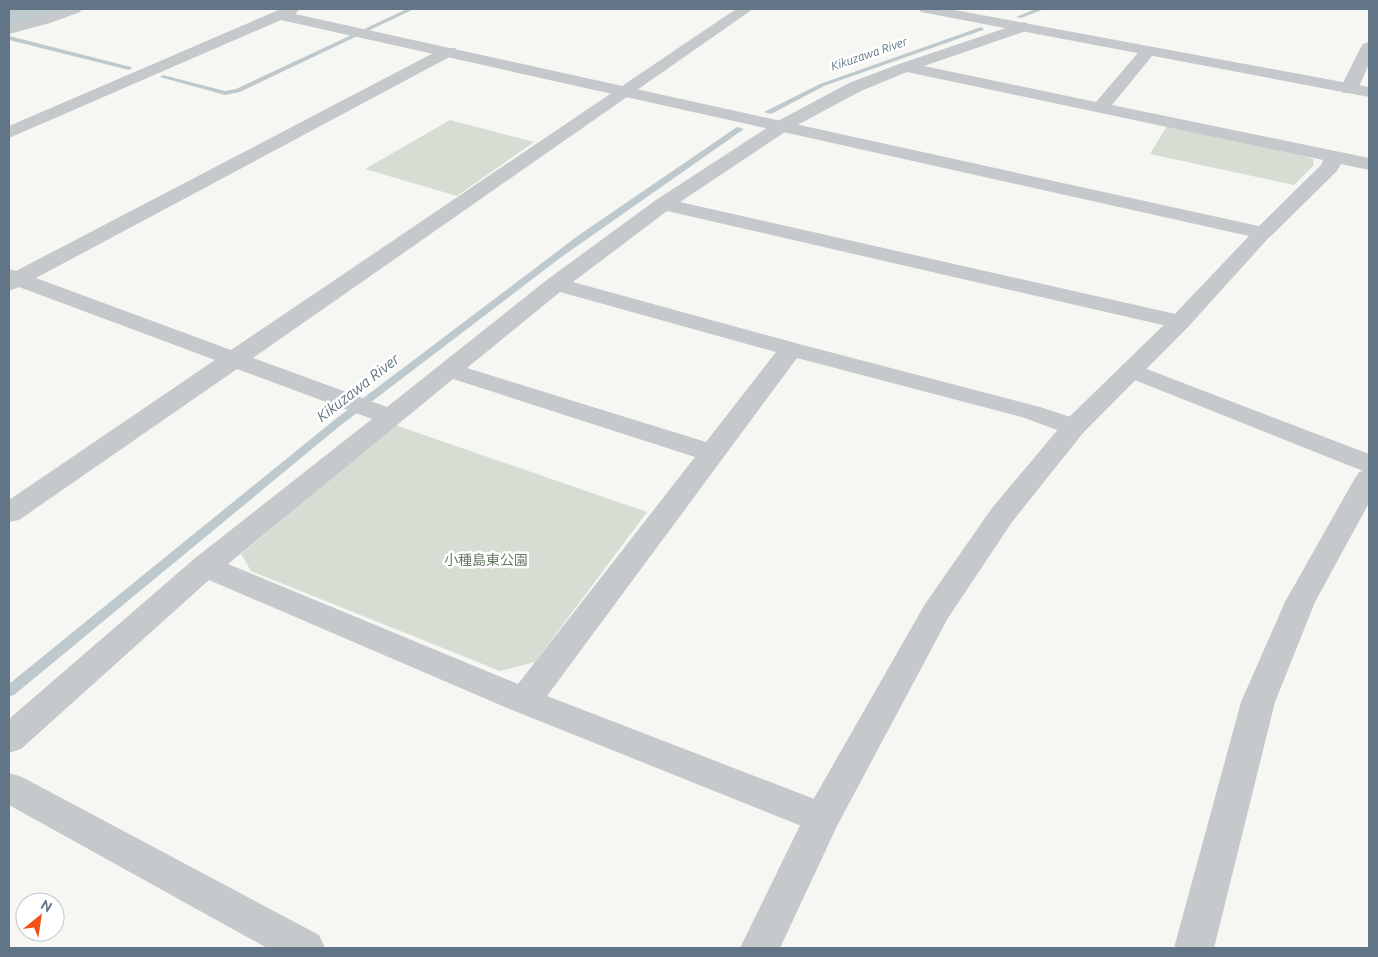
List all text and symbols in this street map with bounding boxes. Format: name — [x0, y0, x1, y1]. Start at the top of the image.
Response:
water label: Kikuzawa River — [829, 34, 909, 73]
water label: Kikuzawa River — [313, 349, 403, 425]
park label: 小種島東公園 — [444, 552, 528, 568]
north arrow — [15, 892, 65, 942]
text: N — [38, 896, 55, 915]

